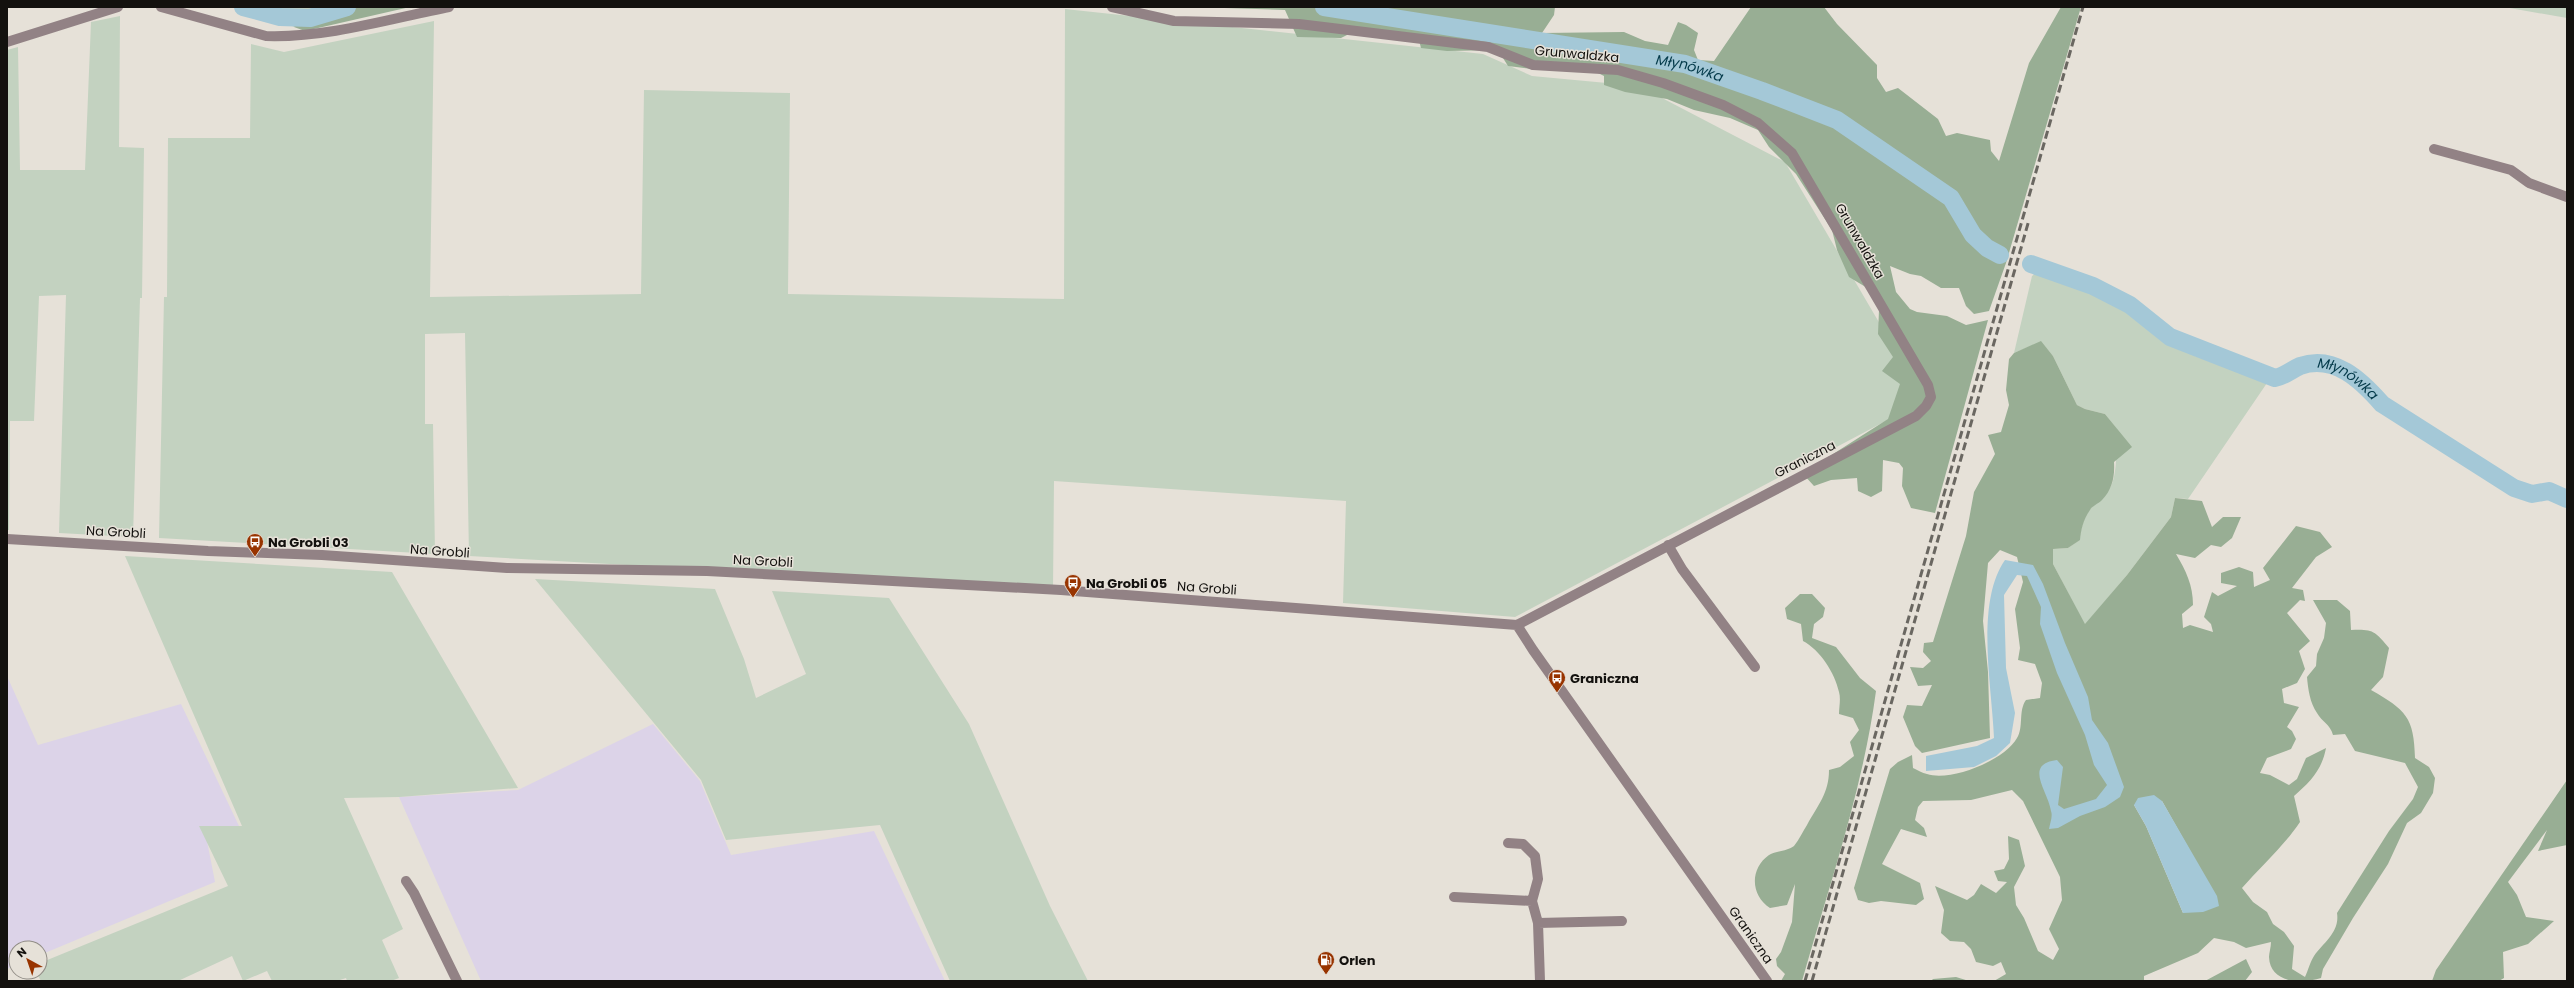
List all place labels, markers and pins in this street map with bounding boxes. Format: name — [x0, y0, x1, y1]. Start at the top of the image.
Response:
bus stop icon: Na Grobli 03 — [245, 532, 265, 557]
place label: Na Grobli 03 — [268, 533, 349, 552]
bus stop icon: Na Grobli 05 — [1063, 573, 1083, 598]
place label: Na Grobli 05 — [1086, 574, 1167, 593]
bus stop icon: Graniczna — [1547, 668, 1567, 693]
place label: Graniczna — [1570, 669, 1639, 688]
fuel station icon: Orlen — [1316, 950, 1336, 975]
place label: Orlen — [1339, 951, 1376, 970]

